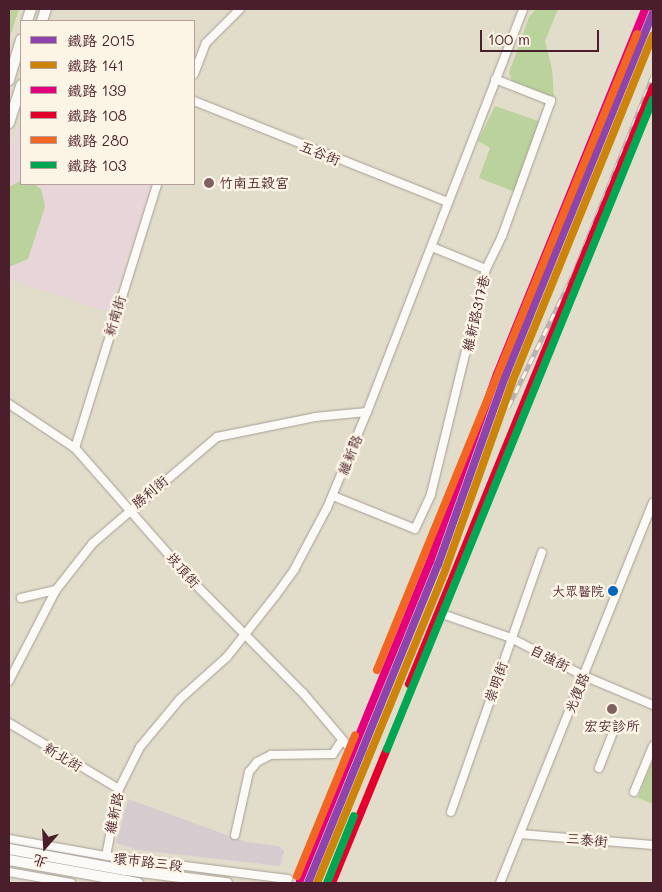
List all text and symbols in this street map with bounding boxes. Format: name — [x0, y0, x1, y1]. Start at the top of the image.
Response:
legend — [20, 20, 195, 185]
scale bar — [482, 20, 601, 52]
text: 100 m — [488, 29, 530, 49]
text: 鐵路 2015 — [67, 30, 135, 50]
text: 鐵路 141 — [67, 55, 124, 75]
text: 鐵路 139 — [67, 80, 126, 100]
text: 鐵路 108 — [67, 105, 127, 125]
text: 鐵路 280 — [67, 130, 129, 150]
street label: 五谷街 — [297, 137, 343, 169]
text: 鐵路 103 — [67, 155, 127, 175]
place label: 竹南五穀宮 — [219, 175, 289, 191]
marker: 竹南五穀宮 — [203, 177, 215, 189]
street label: 維新路317巷 — [459, 273, 493, 353]
street label: 新南街 — [101, 293, 129, 339]
street label: 維新路 — [334, 432, 366, 478]
street label: 勝利街 — [129, 472, 171, 512]
street label: 崁頂街 — [163, 549, 203, 591]
place label: 大眾醫院 — [552, 583, 604, 599]
marker: 大眾醫院 — [608, 586, 618, 596]
street label: 自強街 — [527, 641, 573, 675]
street label: 崇明街 — [481, 659, 511, 705]
street label: 光復路 — [561, 670, 593, 716]
marker: 宏安診所 — [605, 702, 619, 716]
place label: 宏安診所 — [584, 718, 640, 734]
street label: 新北街 — [41, 739, 85, 775]
street label: 維新路 — [101, 791, 127, 835]
north arrow — [20, 822, 70, 872]
street label: 三泰街 — [565, 830, 609, 850]
street label: 環市路三段 — [112, 849, 184, 875]
text: 北 — [30, 850, 50, 873]

